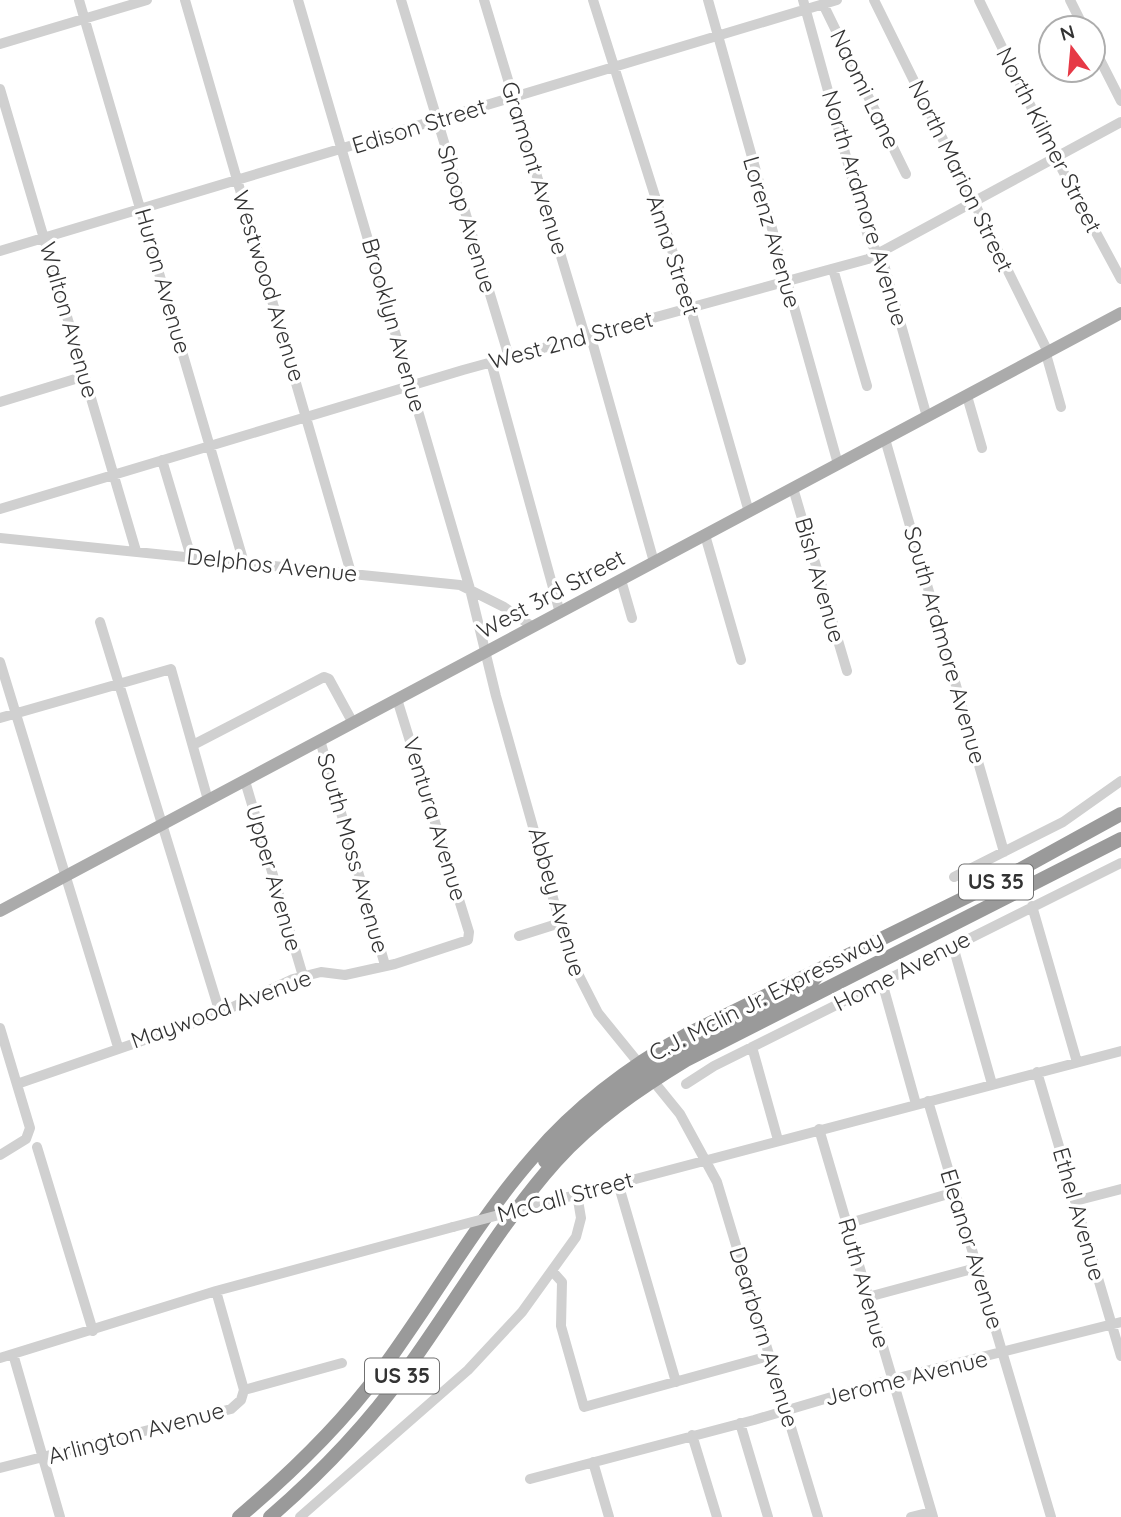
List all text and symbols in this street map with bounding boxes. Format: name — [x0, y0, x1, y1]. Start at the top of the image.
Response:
north arrow — [1037, 14, 1107, 84]
text: N — [1057, 19, 1077, 46]
street label: Naomi Lane — [824, 24, 907, 153]
street label: North Kilmer Street — [990, 42, 1109, 238]
street label: North Marion Street — [902, 75, 1021, 277]
street label: Gramont Avenue — [495, 78, 576, 258]
street label: North Ardmore Avenue — [816, 86, 915, 329]
street label: Edison Street — [348, 91, 490, 160]
street label: Shoop Avenue — [431, 142, 504, 296]
street label: Lorenz Avenue — [737, 153, 808, 311]
street label: Westwood Avenue — [227, 187, 312, 385]
street label: Anna Street — [640, 191, 707, 319]
street label: Huron Avenue — [129, 205, 198, 357]
street label: Brooklyn Avenue — [356, 235, 433, 415]
street label: Walton Avenue — [33, 238, 106, 401]
street label: West 2nd Street — [486, 304, 656, 375]
street label: Bish Avenue — [789, 514, 852, 646]
street label: South Ardmore Avenue — [898, 523, 993, 767]
street label: Delphos Avenue — [185, 541, 359, 588]
street label: West 3rd Street — [472, 542, 630, 645]
street label: Ventura Avenue — [397, 734, 474, 904]
street label: South Moss Avenue — [311, 750, 396, 956]
street label: Upper Avenue — [240, 801, 309, 954]
street label: Abbey Avenue — [522, 824, 593, 980]
road number: US 35 — [959, 864, 1033, 900]
street label: C.J. Mclin Jr. Expressway — [644, 924, 888, 1067]
street label: Home Avenue — [829, 924, 975, 1017]
street label: Maywood Avenue — [127, 962, 315, 1055]
street label: Ethel Avenue — [1047, 1144, 1112, 1284]
street label: McCall Street — [494, 1164, 636, 1229]
street label: Eleanor Avenue — [934, 1165, 1011, 1333]
street label: Ruth Avenue — [832, 1214, 897, 1351]
street label: Dearborn Avenue — [723, 1243, 806, 1431]
street label: Jerome Avenue — [821, 1343, 991, 1412]
road number: US 35 — [365, 1358, 439, 1394]
street label: Arlington Avenue — [45, 1395, 227, 1470]

